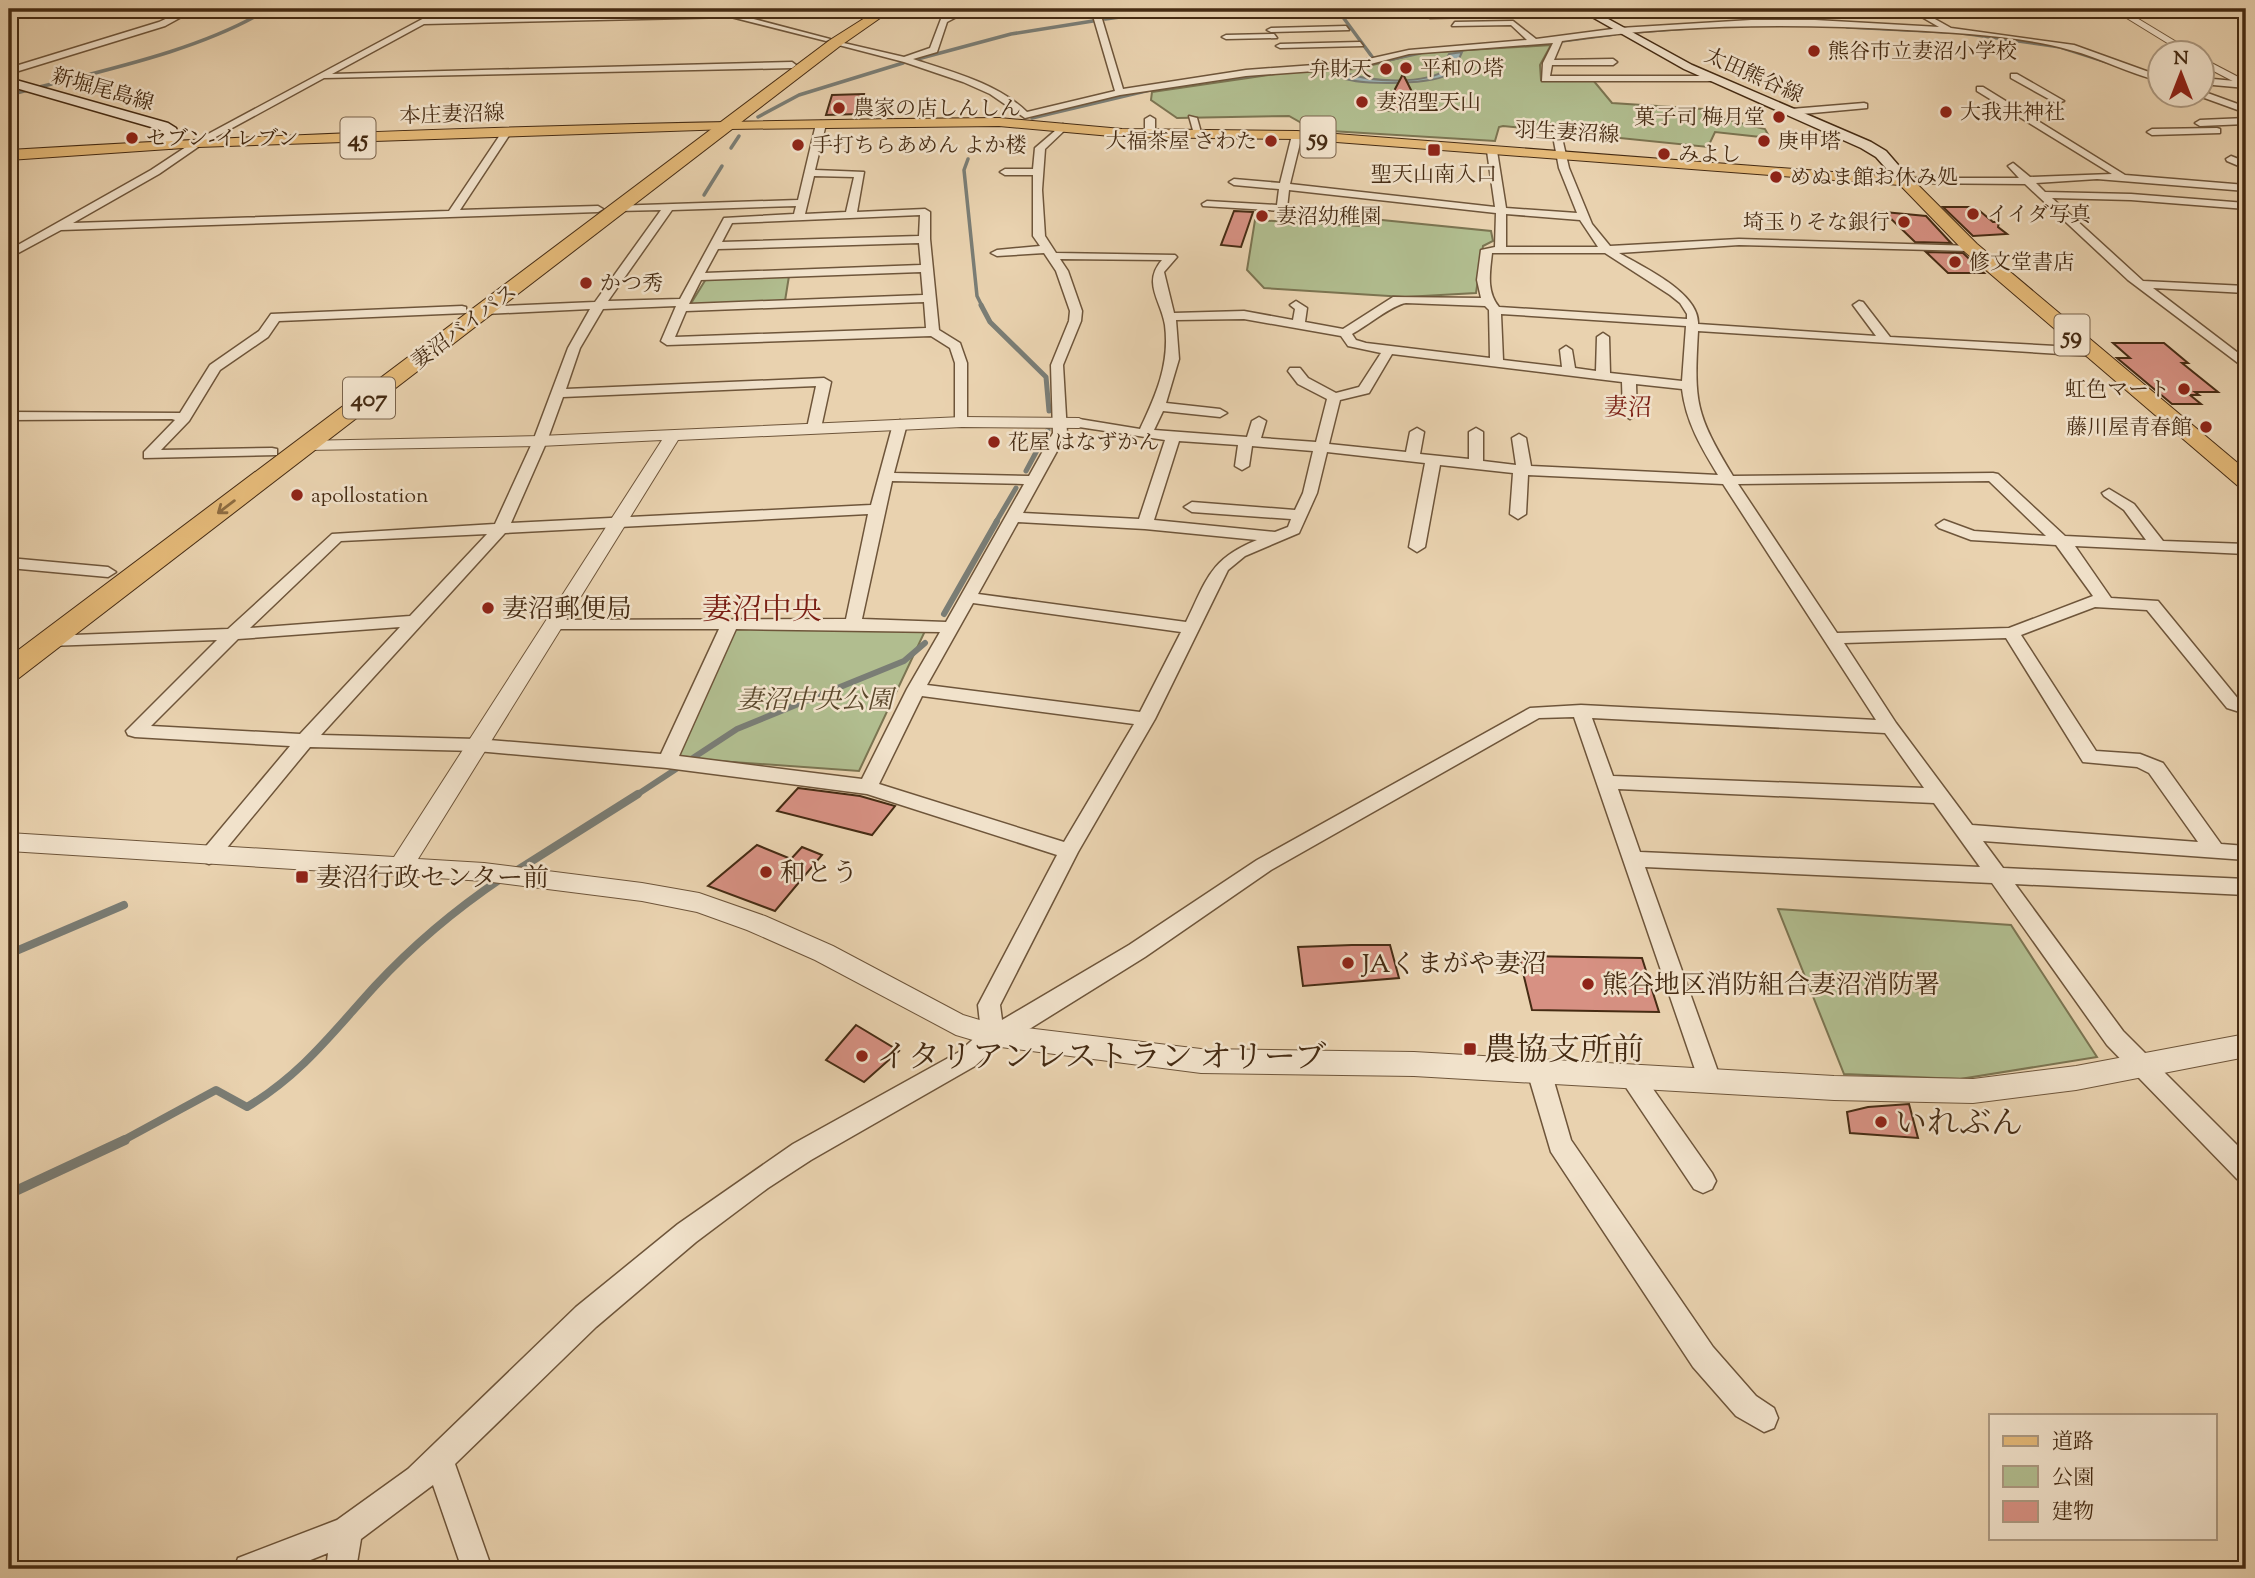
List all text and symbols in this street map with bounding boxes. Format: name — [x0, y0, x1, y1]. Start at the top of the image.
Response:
place label: 熊谷市立妻沼小学校 — [1828, 38, 2017, 68]
north arrow — [2146, 38, 2216, 108]
street label: 太田熊谷線 — [1699, 42, 1807, 112]
marker: 熊谷市立妻沼小学校 — [1806, 43, 1822, 59]
text: N — [2173, 46, 2189, 73]
place label: 平和の塔 — [1420, 55, 1504, 85]
place label: 弁財天 — [1309, 56, 1372, 86]
marker: 平和の塔 — [1398, 60, 1414, 76]
marker: 弁財天 — [1378, 61, 1394, 77]
street label: 新堀尾島線 — [48, 62, 157, 120]
place label: 妻沼聖天山 — [1376, 89, 1481, 119]
marker: 妻沼聖天山 — [1354, 94, 1370, 110]
place label: 農家の店しんしん — [853, 95, 1021, 125]
street label: 本庄妻沼線 — [399, 99, 505, 133]
place label: 大我井神社 — [1960, 99, 2065, 129]
marker: 農家の店しんしん — [831, 100, 847, 116]
place label: 菓子司 梅月堂 — [1635, 104, 1765, 134]
marker: 大我井神社 — [1938, 104, 1954, 120]
marker: 菓子司 梅月堂 — [1771, 109, 1787, 125]
street label: 羽生妻沼線 — [1514, 116, 1620, 152]
road number: 59 — [1300, 117, 1336, 158]
road number: 45 — [340, 118, 376, 158]
place label: セブン-イレブン — [146, 125, 298, 155]
place label: 大福茶屋 さわた — [1106, 128, 1257, 158]
place label: 庚申塔 — [1778, 128, 1841, 158]
marker: セブン-イレブン — [124, 130, 140, 146]
place label: 手打ちらあめん よか楼 — [812, 132, 1026, 162]
marker: 大福茶屋 さわた — [1263, 133, 1279, 149]
marker: 庚申塔 — [1756, 133, 1772, 149]
marker: 手打ちらあめん よか楼 — [790, 137, 806, 153]
place label: みよし — [1678, 141, 1741, 171]
marker: 聖天山南入口 — [1426, 142, 1442, 158]
marker: みよし — [1656, 146, 1672, 162]
place label: 聖天山南入口 — [1371, 161, 1497, 191]
place label: めぬま館お休み処 — [1790, 164, 1958, 194]
marker: めぬま館お休み処 — [1768, 169, 1784, 185]
place label: イイダ写真 — [1987, 201, 2091, 231]
place label: 妻沼幼稚園 — [1276, 203, 1381, 233]
marker: イイダ写真 — [1965, 206, 1981, 222]
marker: 妻沼幼稚園 — [1254, 208, 1270, 224]
place label: 埼玉りそな銀行 — [1743, 209, 1890, 239]
marker: 埼玉りそな銀行 — [1896, 214, 1912, 230]
place label: 修文堂書店 — [1969, 249, 2074, 279]
marker: 修文堂書店 — [1947, 254, 1963, 270]
place label: かつ秀 — [600, 270, 663, 300]
marker: かつ秀 — [578, 275, 594, 291]
street label: 妻沼バイパス — [406, 278, 524, 377]
road number: 59 — [2054, 314, 2090, 356]
place label: 虹色マート — [2065, 376, 2170, 406]
road number: 407 — [343, 377, 395, 418]
marker: 虹色マート — [2176, 381, 2192, 397]
district label: 妻沼 — [1604, 392, 1652, 426]
place label: 藤川屋青春館 — [2066, 414, 2192, 444]
marker: 藤川屋青春館 — [2198, 419, 2214, 435]
place label: 花屋 はなずかん — [1008, 429, 1159, 459]
marker: 花屋 はなずかん — [986, 434, 1002, 450]
place label: apollostation — [311, 482, 428, 512]
marker: apollostation — [289, 487, 305, 503]
one-way arrow — [217, 499, 236, 514]
district label: 妻沼中央 — [702, 590, 822, 633]
place label: 妻沼郵便局 — [502, 592, 632, 629]
marker: 妻沼郵便局 — [480, 600, 496, 616]
park label: 妻沼中央公園 — [737, 683, 897, 720]
place label: 和とう — [780, 856, 858, 893]
place label: 妻沼行政センター前 — [316, 861, 549, 898]
marker: 和とう — [758, 864, 774, 880]
marker: 妻沼行政センター前 — [294, 869, 310, 885]
place label: JAくまがや妻沼 — [1360, 947, 1547, 984]
marker: JAくまがや妻沼 — [1340, 955, 1356, 971]
place label: 熊谷地区消防組合妻沼消防署 — [1602, 968, 1940, 1005]
marker: 熊谷地区消防組合妻沼消防署 — [1580, 976, 1596, 992]
place label: 農協支所前 — [1484, 1029, 1644, 1075]
place label: イタリアンレストラン オリーブ — [876, 1036, 1326, 1082]
marker: 農協支所前 — [1462, 1041, 1478, 1057]
marker: イタリアンレストラン オリーブ — [854, 1048, 870, 1064]
place label: いれぶん — [1895, 1102, 2023, 1148]
marker: いれぶん — [1873, 1114, 1889, 1130]
legend — [1989, 1414, 2216, 1540]
text: 道路 — [2052, 1428, 2094, 1458]
text: 公園 — [2052, 1464, 2094, 1494]
text: 建物 — [2052, 1498, 2094, 1528]

